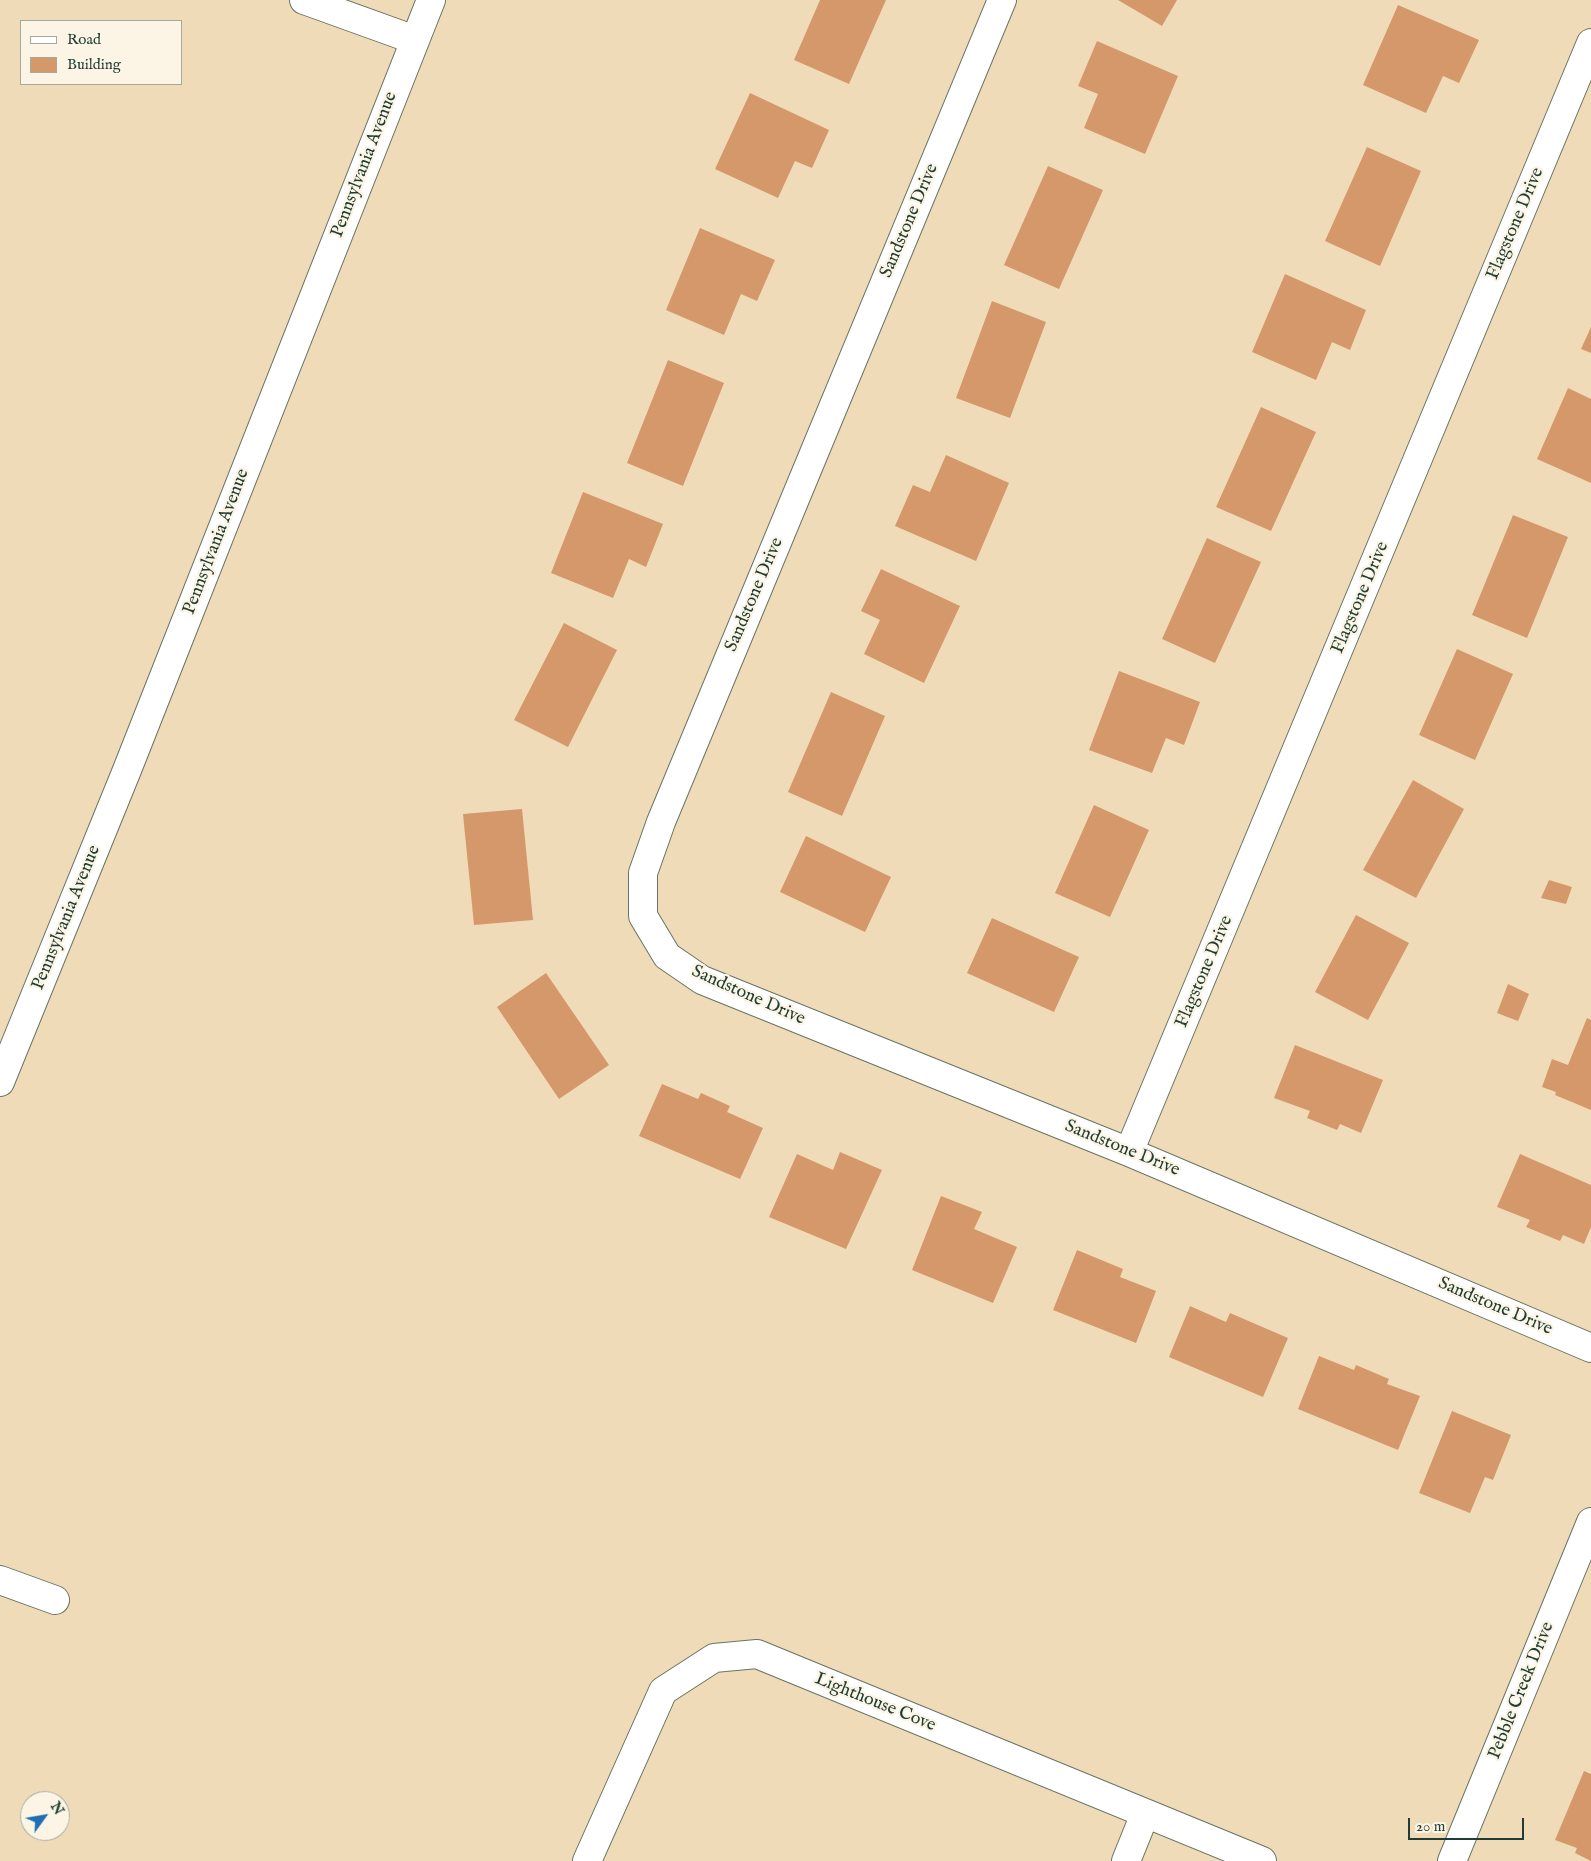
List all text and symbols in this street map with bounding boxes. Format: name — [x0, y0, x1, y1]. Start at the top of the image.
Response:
legend — [20, 20, 182, 85]
text: Road — [67, 30, 101, 49]
text: Building — [67, 55, 121, 74]
street label: Pennsylvania Avenue — [327, 89, 403, 241]
street label: Sandstone Drive — [876, 161, 944, 281]
street label: Flagstone Drive — [1483, 165, 1549, 283]
street label: Pennsylvania Avenue — [179, 466, 255, 618]
street label: Sandstone Drive — [721, 535, 789, 655]
street label: Flagstone Drive — [1328, 539, 1394, 657]
street label: Pennsylvania Avenue — [28, 842, 106, 994]
street label: Flagstone Drive — [1172, 913, 1238, 1031]
street label: Sandstone Drive — [688, 961, 808, 1031]
street label: Sandstone Drive — [1061, 1116, 1183, 1182]
street label: Sandstone Drive — [1435, 1273, 1555, 1341]
street label: Pebble Creek Drive — [1485, 1619, 1559, 1763]
street label: Lighthouse Cove — [811, 1669, 939, 1737]
north arrow — [20, 1791, 70, 1841]
text: N — [46, 1799, 68, 1818]
scale bar — [1411, 1808, 1527, 1840]
text: 20 m — [1416, 1817, 1445, 1836]

